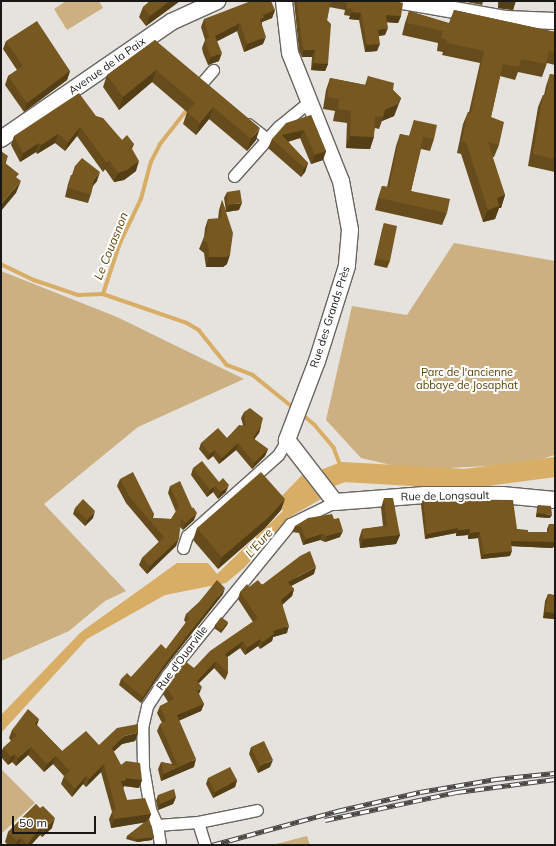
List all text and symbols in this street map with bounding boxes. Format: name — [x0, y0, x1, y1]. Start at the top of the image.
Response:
street label: Avenue de la Paix — [66, 35, 148, 97]
water label: Le Couasnon — [91, 210, 131, 282]
street label: Rue des Grands Près — [307, 265, 353, 369]
park label: Parc de l'ancienne abbaye de Josaphat — [416, 366, 518, 392]
street label: Rue de Longsault — [401, 489, 489, 503]
water label: L'Eure — [242, 526, 276, 560]
street label: Rue d'Ouarville — [153, 623, 211, 693]
scale bar — [14, 808, 98, 834]
text: 50 m — [19, 815, 47, 830]

